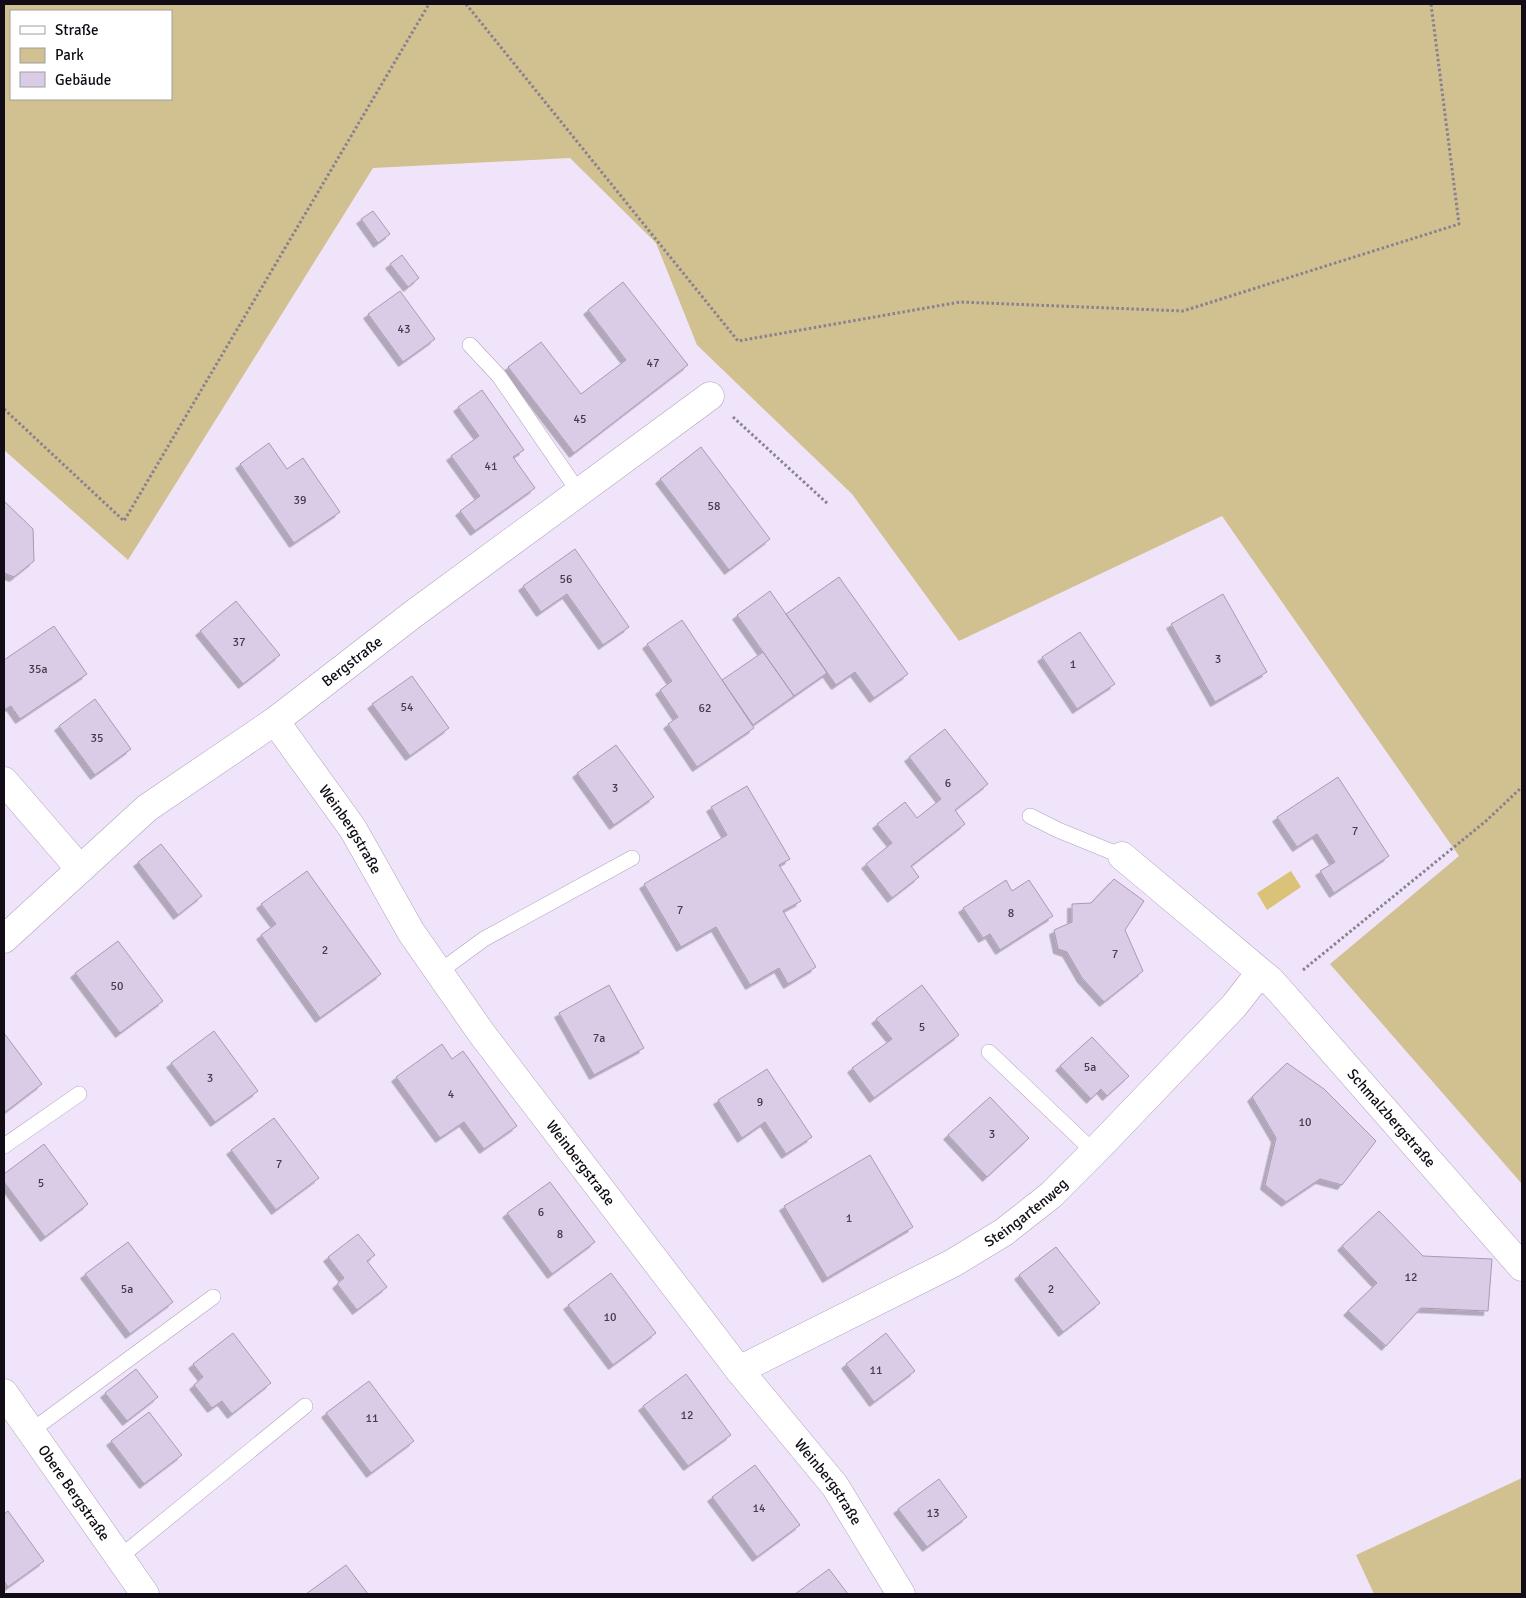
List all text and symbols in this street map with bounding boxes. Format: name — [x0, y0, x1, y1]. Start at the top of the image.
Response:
legend — [10, 10, 172, 100]
text: Straße — [55, 21, 99, 39]
text: Park — [55, 46, 84, 64]
text: Gebäude — [55, 71, 111, 89]
house number: 43 — [398, 322, 410, 337]
house number: 47 — [647, 356, 659, 371]
house number: 45 — [574, 412, 586, 427]
house number: 41 — [485, 459, 497, 474]
house number: 39 — [294, 493, 306, 508]
house number: 58 — [708, 499, 720, 514]
house number: 56 — [560, 572, 572, 587]
street label: Bergstraße — [318, 632, 386, 691]
house number: 37 — [233, 635, 245, 650]
house number: 3 — [1215, 652, 1221, 667]
house number: 1 — [1070, 657, 1076, 672]
house number: 35a — [28, 662, 48, 677]
house number: 54 — [401, 700, 414, 715]
house number: 62 — [699, 701, 711, 716]
house number: 35 — [91, 731, 103, 746]
house number: 6 — [945, 776, 951, 791]
street label: Weinbergstraße — [315, 781, 385, 877]
house number: 3 — [612, 781, 618, 796]
house number: 7 — [1352, 824, 1358, 839]
house number: 7 — [677, 903, 683, 918]
house number: 8 — [1008, 906, 1014, 921]
house number: 2 — [322, 943, 328, 958]
house number: 7 — [1112, 947, 1118, 962]
house number: 50 — [111, 979, 123, 994]
house number: 5 — [919, 1020, 925, 1035]
house number: 7a — [593, 1031, 605, 1046]
house number: 5a — [1084, 1060, 1096, 1075]
street label: Schmalzbergstraße — [1344, 1065, 1439, 1171]
house number: 3 — [207, 1071, 213, 1086]
house number: 4 — [448, 1087, 455, 1102]
house number: 9 — [757, 1095, 763, 1110]
house number: 10 — [1299, 1115, 1311, 1130]
street label: Weinbergstraße — [542, 1117, 619, 1209]
house number: 3 — [989, 1127, 995, 1142]
house number: 7 — [276, 1157, 282, 1172]
street label: Steingartenweg — [981, 1175, 1071, 1251]
house number: 5 — [38, 1176, 44, 1191]
house number: 6 — [538, 1205, 544, 1220]
house number: 1 — [846, 1211, 852, 1226]
house number: 8 — [557, 1227, 563, 1242]
house number: 12 — [1405, 1270, 1417, 1285]
house number: 5a — [121, 1282, 133, 1297]
house number: 2 — [1048, 1282, 1054, 1297]
house number: 10 — [604, 1310, 616, 1325]
house number: 11 — [870, 1363, 882, 1378]
house number: 12 — [681, 1408, 693, 1423]
house number: 11 — [366, 1411, 378, 1426]
street label: Weinbergstraße — [791, 1435, 866, 1528]
street label: Obere Bergstraße — [34, 1441, 114, 1544]
house number: 14 — [753, 1501, 766, 1516]
house number: 13 — [927, 1506, 939, 1521]

